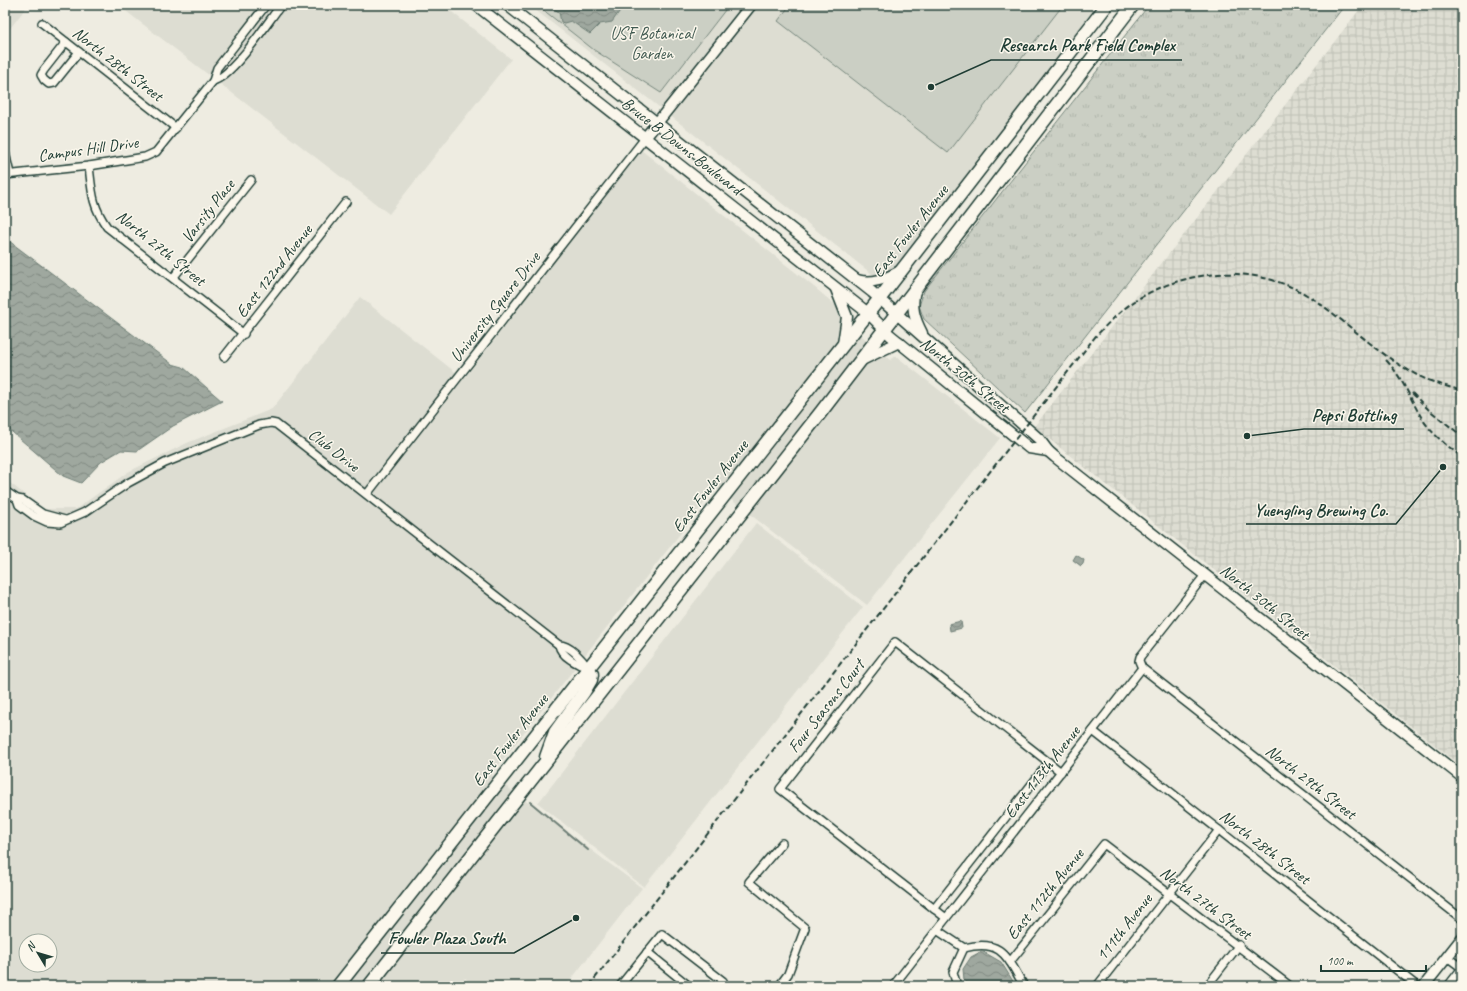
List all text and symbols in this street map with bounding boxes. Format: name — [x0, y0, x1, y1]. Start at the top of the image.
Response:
street label: North 28th Street — [69, 22, 169, 107]
park label: USF Botanical Garden — [610, 23, 697, 64]
callout: Research Park Field Complex — [991, 30, 1182, 60]
text: Research Park Field Complex — [999, 34, 1177, 56]
street label: Bruce B Downs Boulevard — [618, 92, 748, 201]
street label: Campus Hill Drive — [37, 131, 141, 166]
street label: Varsity Place — [177, 174, 240, 247]
street label: East Fowler Avenue — [867, 179, 954, 282]
street label: North 27th Street — [112, 205, 212, 292]
street label: East 122nd Avenue — [231, 219, 318, 322]
street label: University Square Drive — [445, 246, 546, 366]
street label: North 30th Street — [916, 332, 1016, 419]
callout: Pepsi Bottling — [1304, 399, 1404, 429]
text: Pepsi Bottling — [1312, 404, 1398, 426]
street label: Club Drive — [304, 424, 365, 477]
street label: East Fowler Avenue — [667, 434, 754, 537]
callout: Yuengling Brewing Co. — [1246, 494, 1396, 524]
text: Yuengling Brewing Co. — [1254, 499, 1388, 521]
street label: North 30th Street — [1216, 559, 1316, 646]
street label: Four Seasons Court — [783, 653, 870, 757]
street label: East Fowler Avenue — [467, 688, 554, 791]
street label: East 113th Avenue — [999, 720, 1086, 822]
street label: North 29th Street — [1262, 740, 1362, 825]
street label: North 28th Street — [1216, 805, 1316, 890]
street label: East 112th Avenue — [1002, 843, 1089, 944]
street label: North 27th Street — [1156, 862, 1258, 946]
street label: 111th Avenue — [1091, 888, 1158, 965]
callout: Fowler Plaza South — [381, 923, 514, 953]
text: Fowler Plaza South — [388, 927, 507, 949]
north arrow — [18, 933, 58, 973]
text: N — [23, 938, 39, 954]
scale bar — [1321, 947, 1426, 973]
text: 100 m — [1327, 953, 1354, 969]

